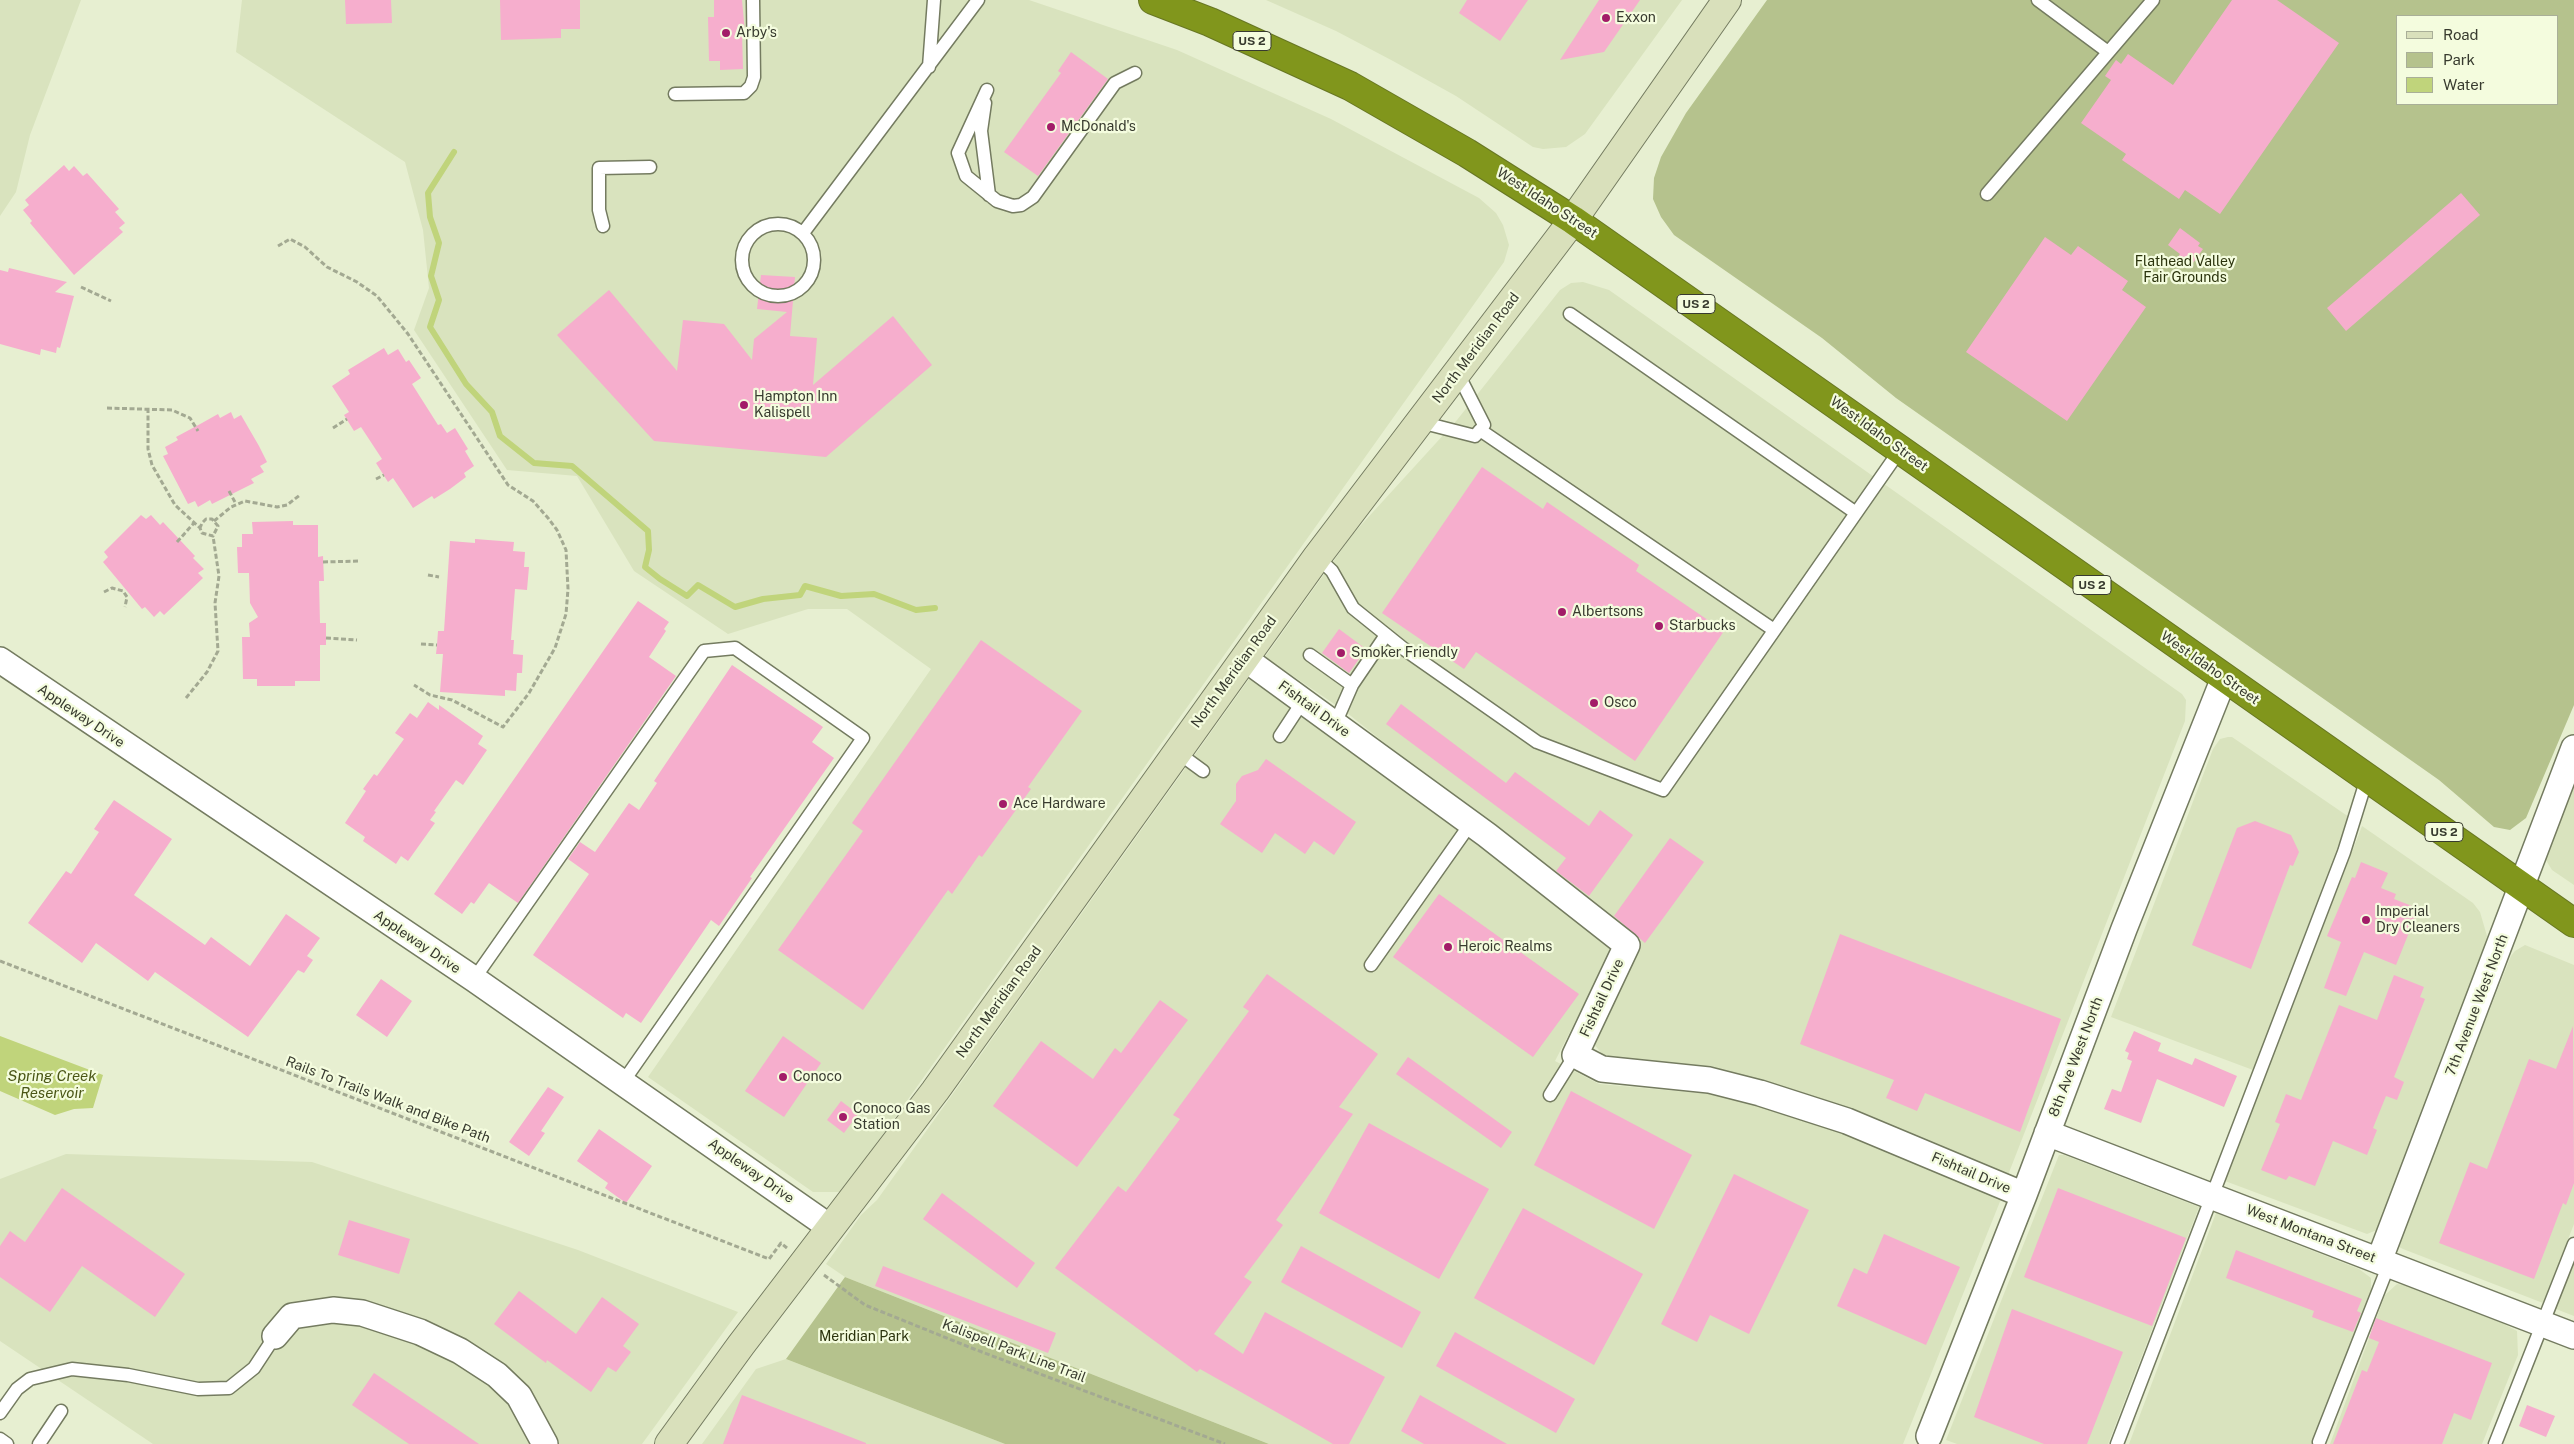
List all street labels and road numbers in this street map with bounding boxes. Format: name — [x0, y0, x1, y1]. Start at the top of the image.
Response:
road number: US 2 — [1233, 31, 1271, 50]
street label: West Idaho Street — [1494, 164, 1600, 242]
street label: North Meridian Road — [1429, 289, 1523, 407]
road number: US 2 — [1677, 294, 1715, 314]
street label: West Idaho Street — [1827, 393, 1931, 475]
road number: US 2 — [2073, 576, 2111, 594]
street label: North Meridian Road — [1188, 613, 1280, 731]
street label: West Idaho Street — [2157, 628, 2263, 708]
street label: Fishtail Drive — [1275, 677, 1353, 741]
street label: Appleway Drive — [34, 681, 128, 751]
road number: US 2 — [2425, 822, 2463, 842]
street label: Appleway Drive — [370, 907, 464, 977]
street label: 7th Avenue West North — [2442, 932, 2512, 1078]
street label: North Meridian Road — [953, 943, 1045, 1061]
street label: Fishtail Drive — [1577, 956, 1627, 1040]
street label: 8th Ave West North — [2045, 995, 2107, 1119]
street label: Rails To Trails Walk and Bike Path — [283, 1053, 493, 1147]
street label: Appleway Drive — [705, 1135, 797, 1207]
street label: Fishtail Drive — [1929, 1149, 2013, 1197]
street label: West Montana Street — [2244, 1202, 2378, 1266]
street label: Kalispell Park Line Trail — [940, 1316, 1088, 1386]

